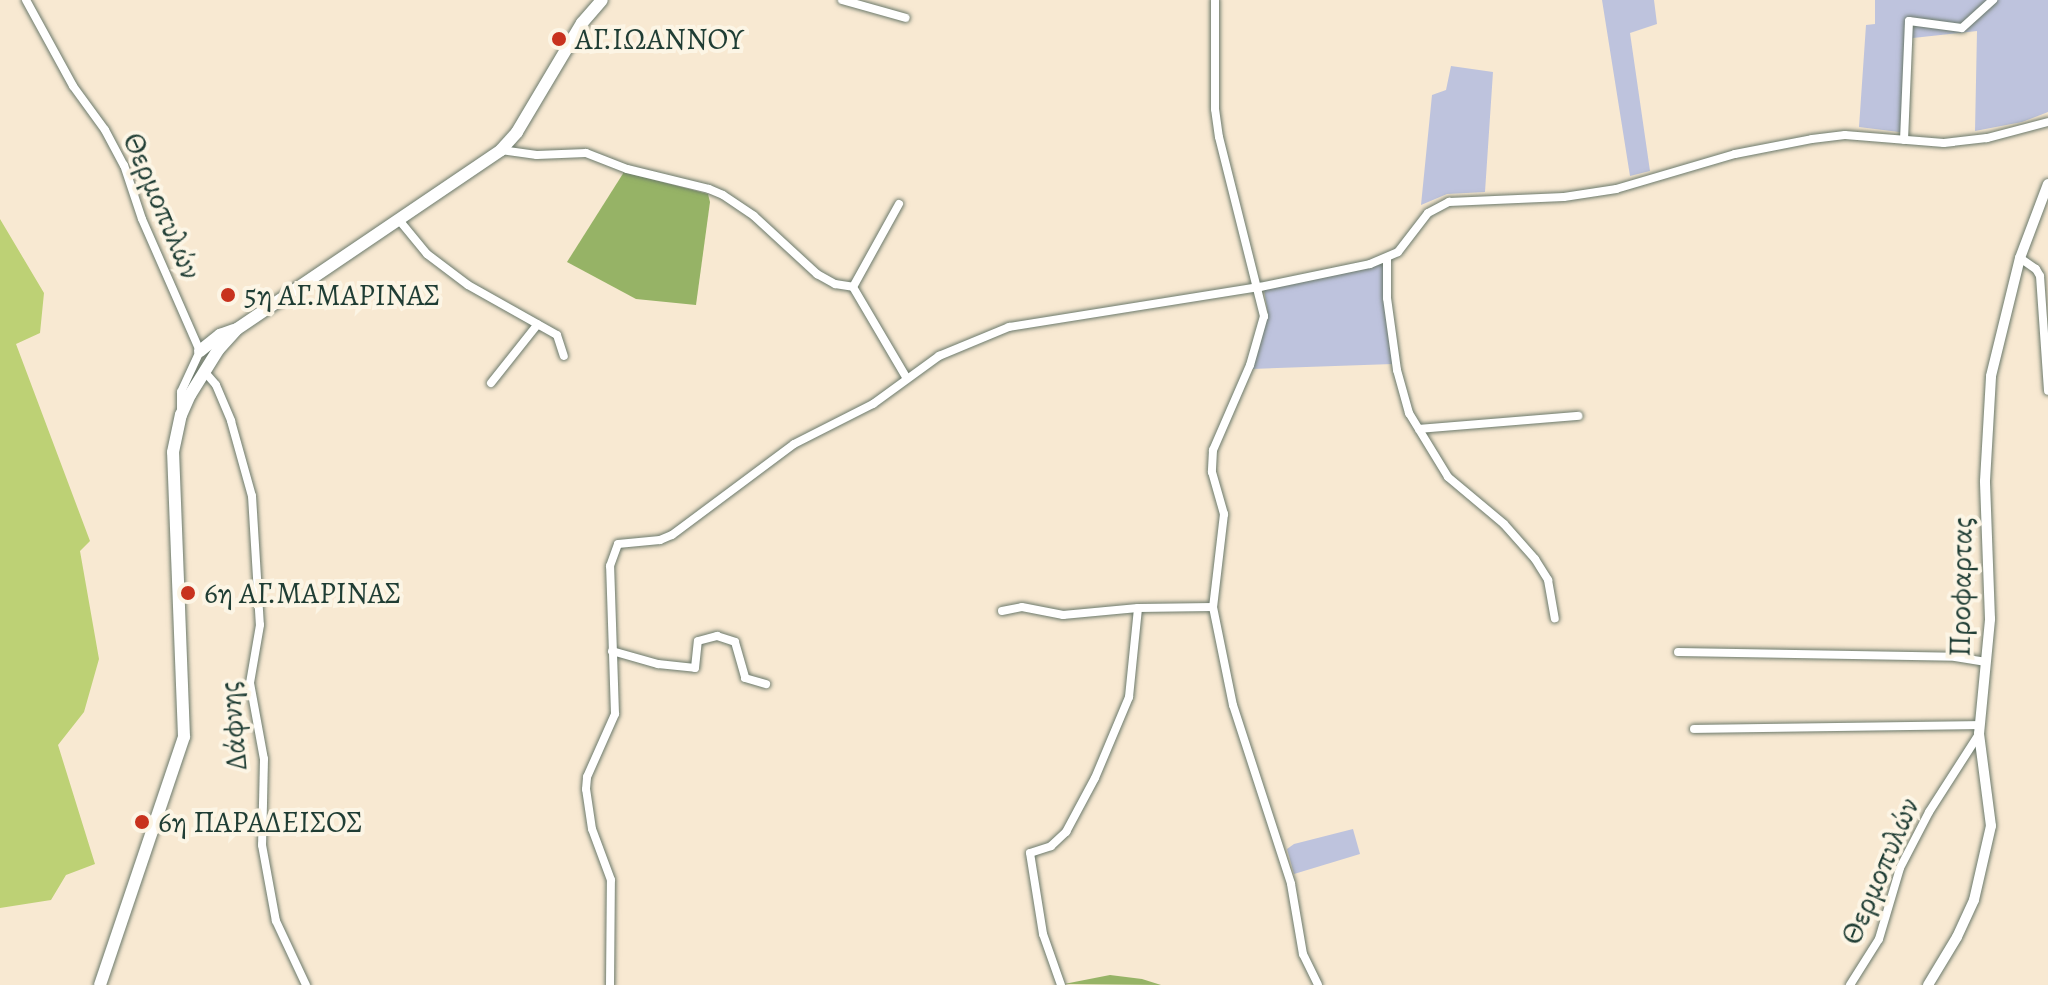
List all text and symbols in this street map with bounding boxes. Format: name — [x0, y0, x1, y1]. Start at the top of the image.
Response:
place label: ΑΓ.ΙΩΑΝΝΟΥ — [575, 21, 744, 57]
marker: ΑΓ.ΙΩΑΝΝΟΥ — [550, 30, 568, 48]
street label: Θερμοπυλών — [115, 127, 209, 285]
place label: 5η ΑΓ.ΜΑΡΙΝΑΣ — [244, 277, 441, 313]
marker: 5η ΑΓ.ΜΑΡΙΝΑΣ — [219, 286, 237, 304]
street label: Προφαρτας — [1942, 517, 1980, 657]
place label: 6η ΑΓ.ΜΑΡΙΝΑΣ — [204, 575, 401, 611]
marker: 6η ΑΓ.ΜΑΡΙΝΑΣ — [179, 584, 197, 602]
street label: Δάφνης — [211, 680, 255, 772]
street label: Θερμοπυλών — [1833, 792, 1927, 950]
place label: 6η ΠΑΡΑΔΕΙΣΟΣ — [158, 804, 363, 840]
marker: 6η ΠΑΡΑΔΕΙΣΟΣ — [133, 813, 151, 831]

